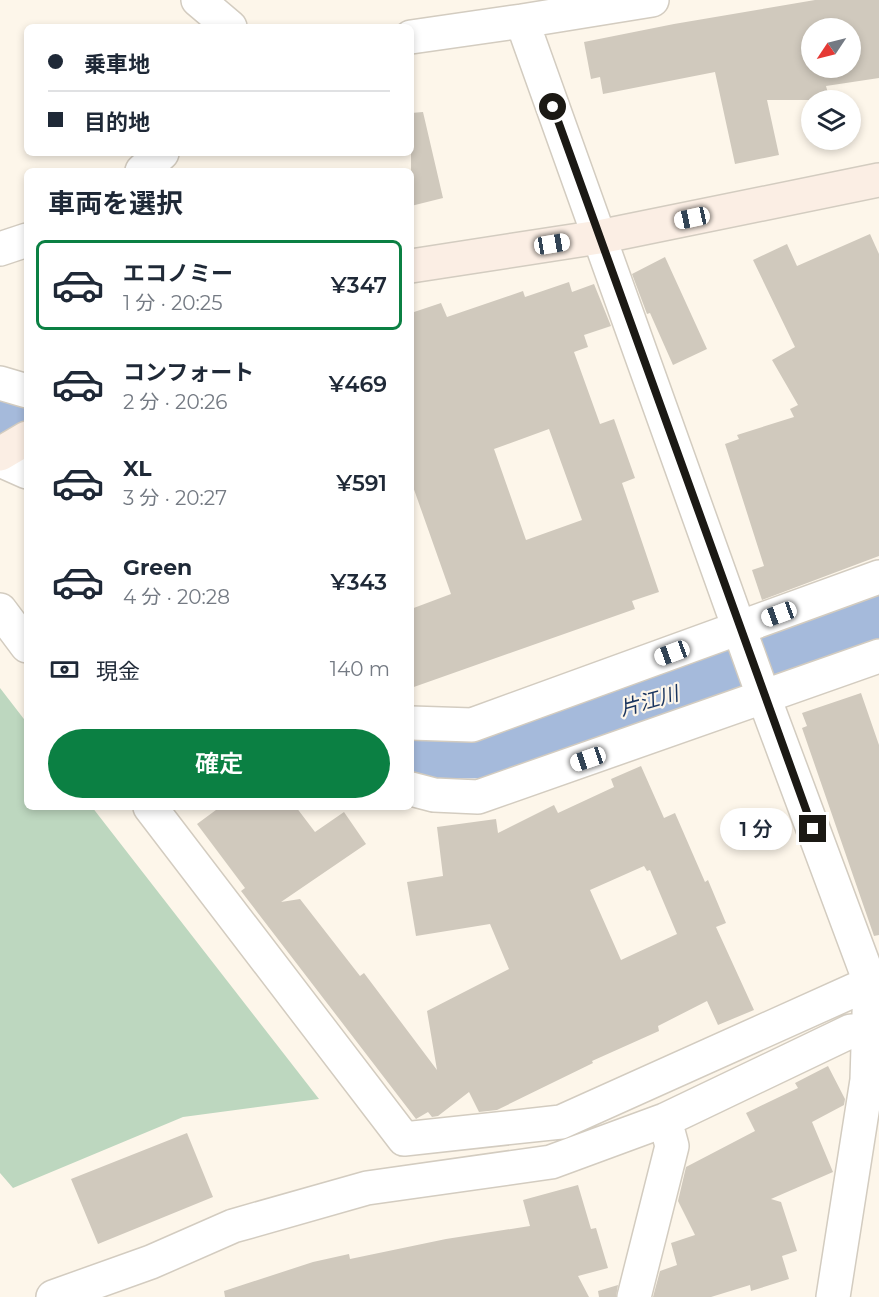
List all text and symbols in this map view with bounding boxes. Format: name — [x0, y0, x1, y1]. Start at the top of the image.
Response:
north arrow — [801, 18, 861, 78]
map controls — [801, 18, 861, 150]
text: 乗車地 — [84, 51, 150, 78]
button: layers — [801, 90, 861, 150]
route start — [539, 93, 566, 120]
text: 目的地 — [84, 109, 150, 136]
text: 車両を選択 — [48, 187, 183, 220]
car — [673, 205, 711, 231]
car — [533, 232, 571, 256]
icon: car — [51, 258, 105, 312]
text: エコノミー — [123, 260, 233, 287]
text: ¥347 — [331, 272, 387, 299]
text: 1 分 · 20:25 — [123, 291, 222, 315]
icon: car — [51, 357, 105, 411]
text: コンフォート — [123, 359, 254, 386]
text: ¥469 — [329, 371, 387, 398]
text: 2 分 · 20:26 — [123, 390, 227, 414]
text: XL — [123, 455, 152, 482]
icon: car — [51, 456, 105, 510]
text: ¥591 — [336, 470, 387, 497]
text: 3 分 · 20:27 — [123, 486, 227, 510]
text: Green — [123, 554, 192, 581]
icon: car — [51, 555, 105, 609]
text: ¥343 — [331, 569, 387, 596]
text: 4 分 · 20:28 — [123, 585, 230, 609]
car — [759, 599, 799, 629]
car — [652, 638, 692, 668]
icon: cash — [48, 653, 81, 686]
text: 140 m — [330, 657, 390, 681]
text: 現金 — [96, 658, 140, 685]
water label: 片江川 — [617, 681, 683, 721]
button: 確定 — [48, 729, 390, 798]
car — [568, 745, 608, 773]
callout: 1 分 — [720, 808, 792, 850]
route end — [799, 815, 826, 842]
text: 1 分 — [739, 817, 773, 841]

